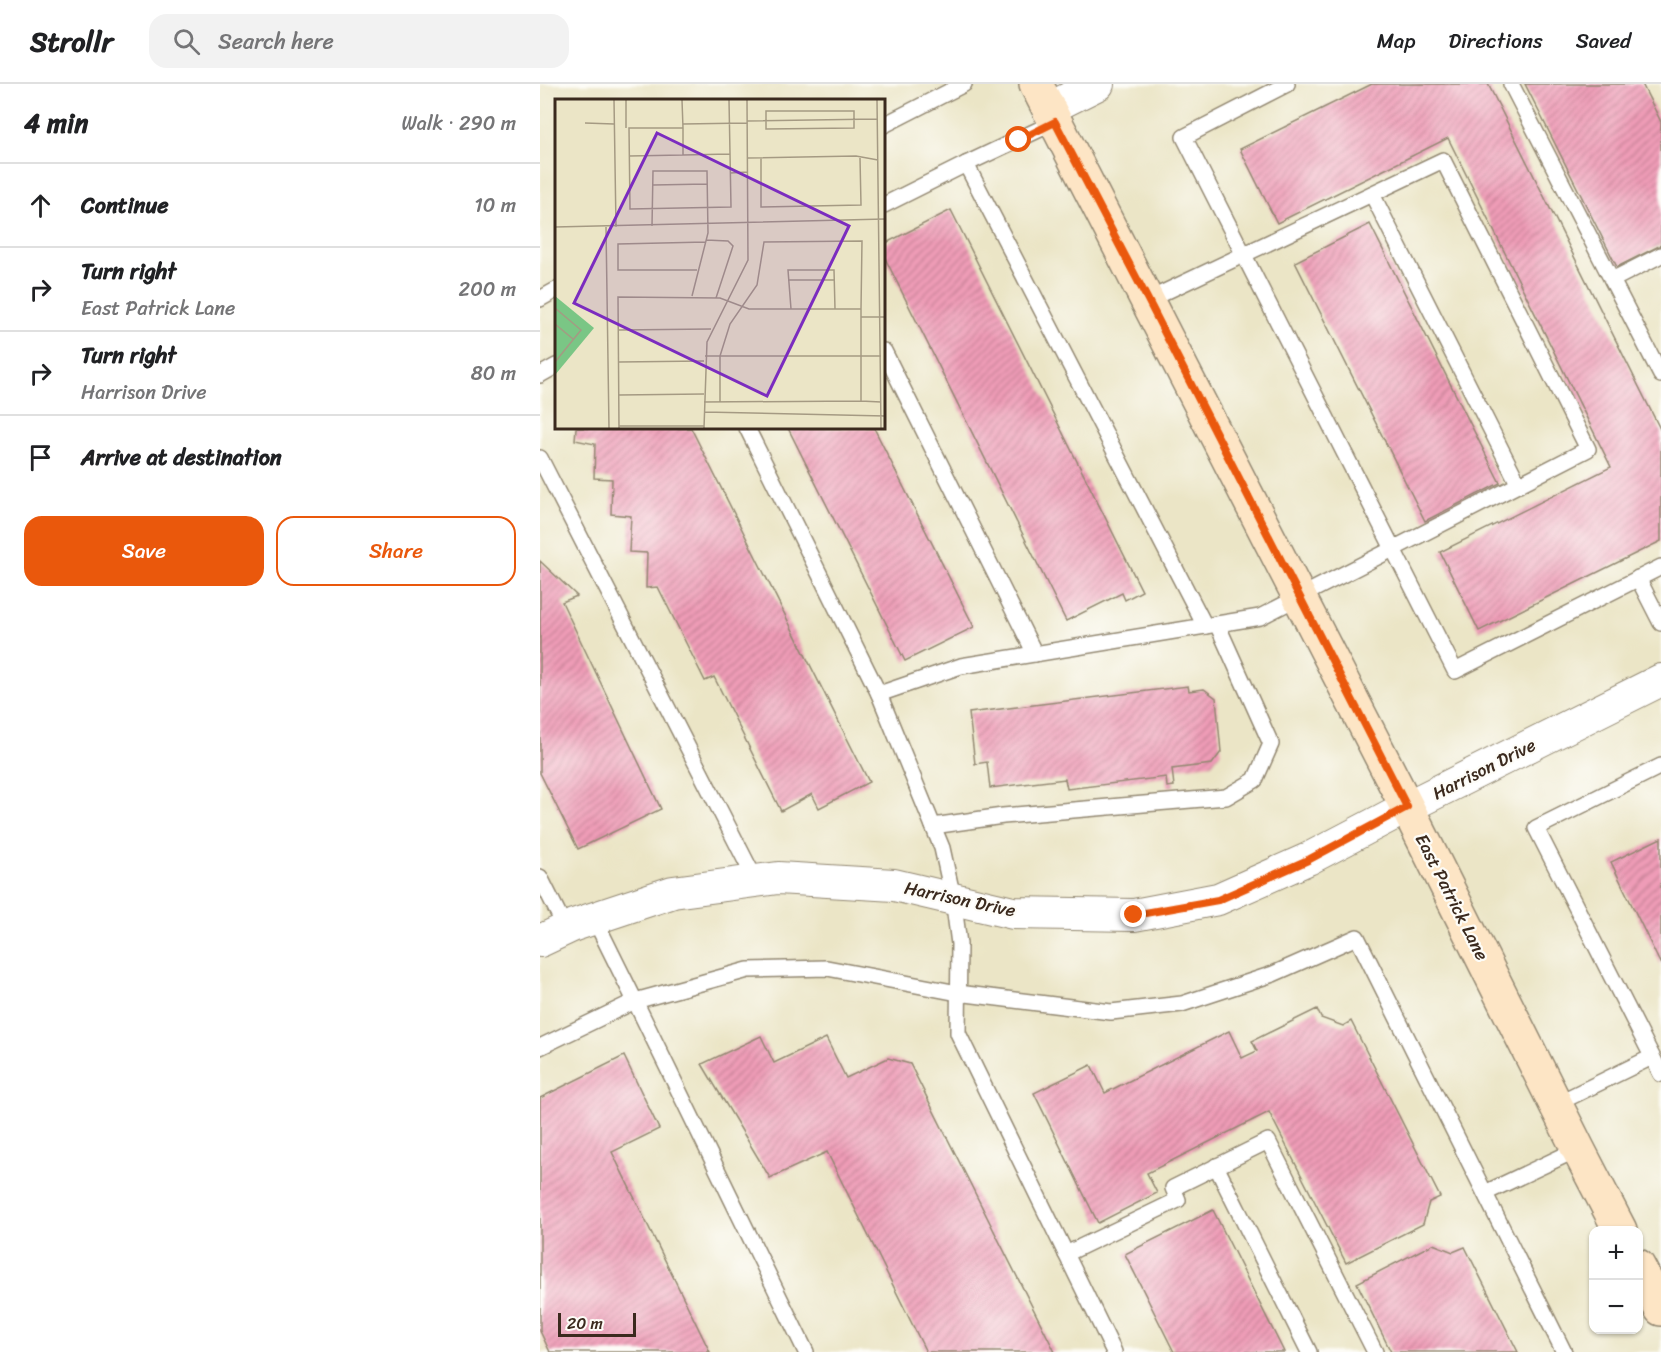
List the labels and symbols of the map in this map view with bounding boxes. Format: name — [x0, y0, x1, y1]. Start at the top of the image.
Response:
inset map — [555, 99, 885, 429]
route start — [1005, 126, 1031, 152]
street label: Harrison Drive — [1426, 729, 1542, 809]
street label: East Patrick Lane — [1406, 828, 1498, 966]
street label: Harrison Drive — [901, 872, 1019, 926]
route end — [1120, 901, 1146, 927]
scale bar — [558, 1310, 636, 1338]

